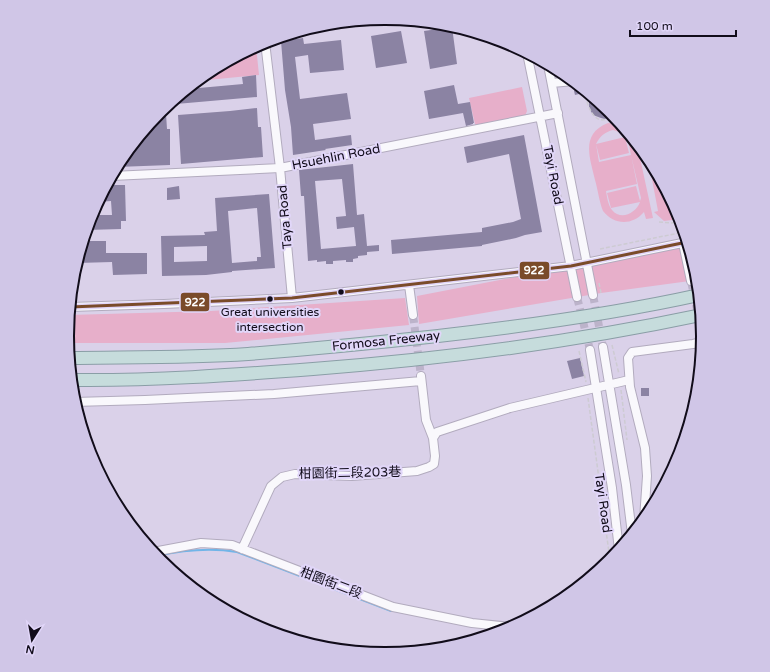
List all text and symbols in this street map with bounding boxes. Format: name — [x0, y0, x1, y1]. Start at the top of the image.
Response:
scale bar — [630, 12, 736, 38]
text: 100 m — [636, 19, 673, 33]
street label: Hsuehlin Road — [291, 141, 381, 173]
street label: Tayi Road — [539, 144, 567, 206]
street label: Taya Road — [274, 184, 296, 250]
line badge: 922 — [519, 261, 550, 280]
text: 922 — [524, 264, 544, 277]
unlabelled marker — [336, 287, 346, 297]
line badge: 922 — [180, 292, 210, 312]
marker: Great universities intersection — [265, 294, 275, 304]
text: 922 — [185, 296, 205, 309]
place label: Great universities intersection — [221, 305, 320, 334]
street label: Formosa Freeway — [331, 327, 441, 355]
street label: 柑園街二段203巷 — [299, 464, 401, 482]
street label: Tayi Road — [591, 472, 615, 534]
street label: 柑園街二段 — [298, 564, 364, 602]
north arrow — [12, 620, 52, 660]
text: N — [25, 642, 36, 657]

